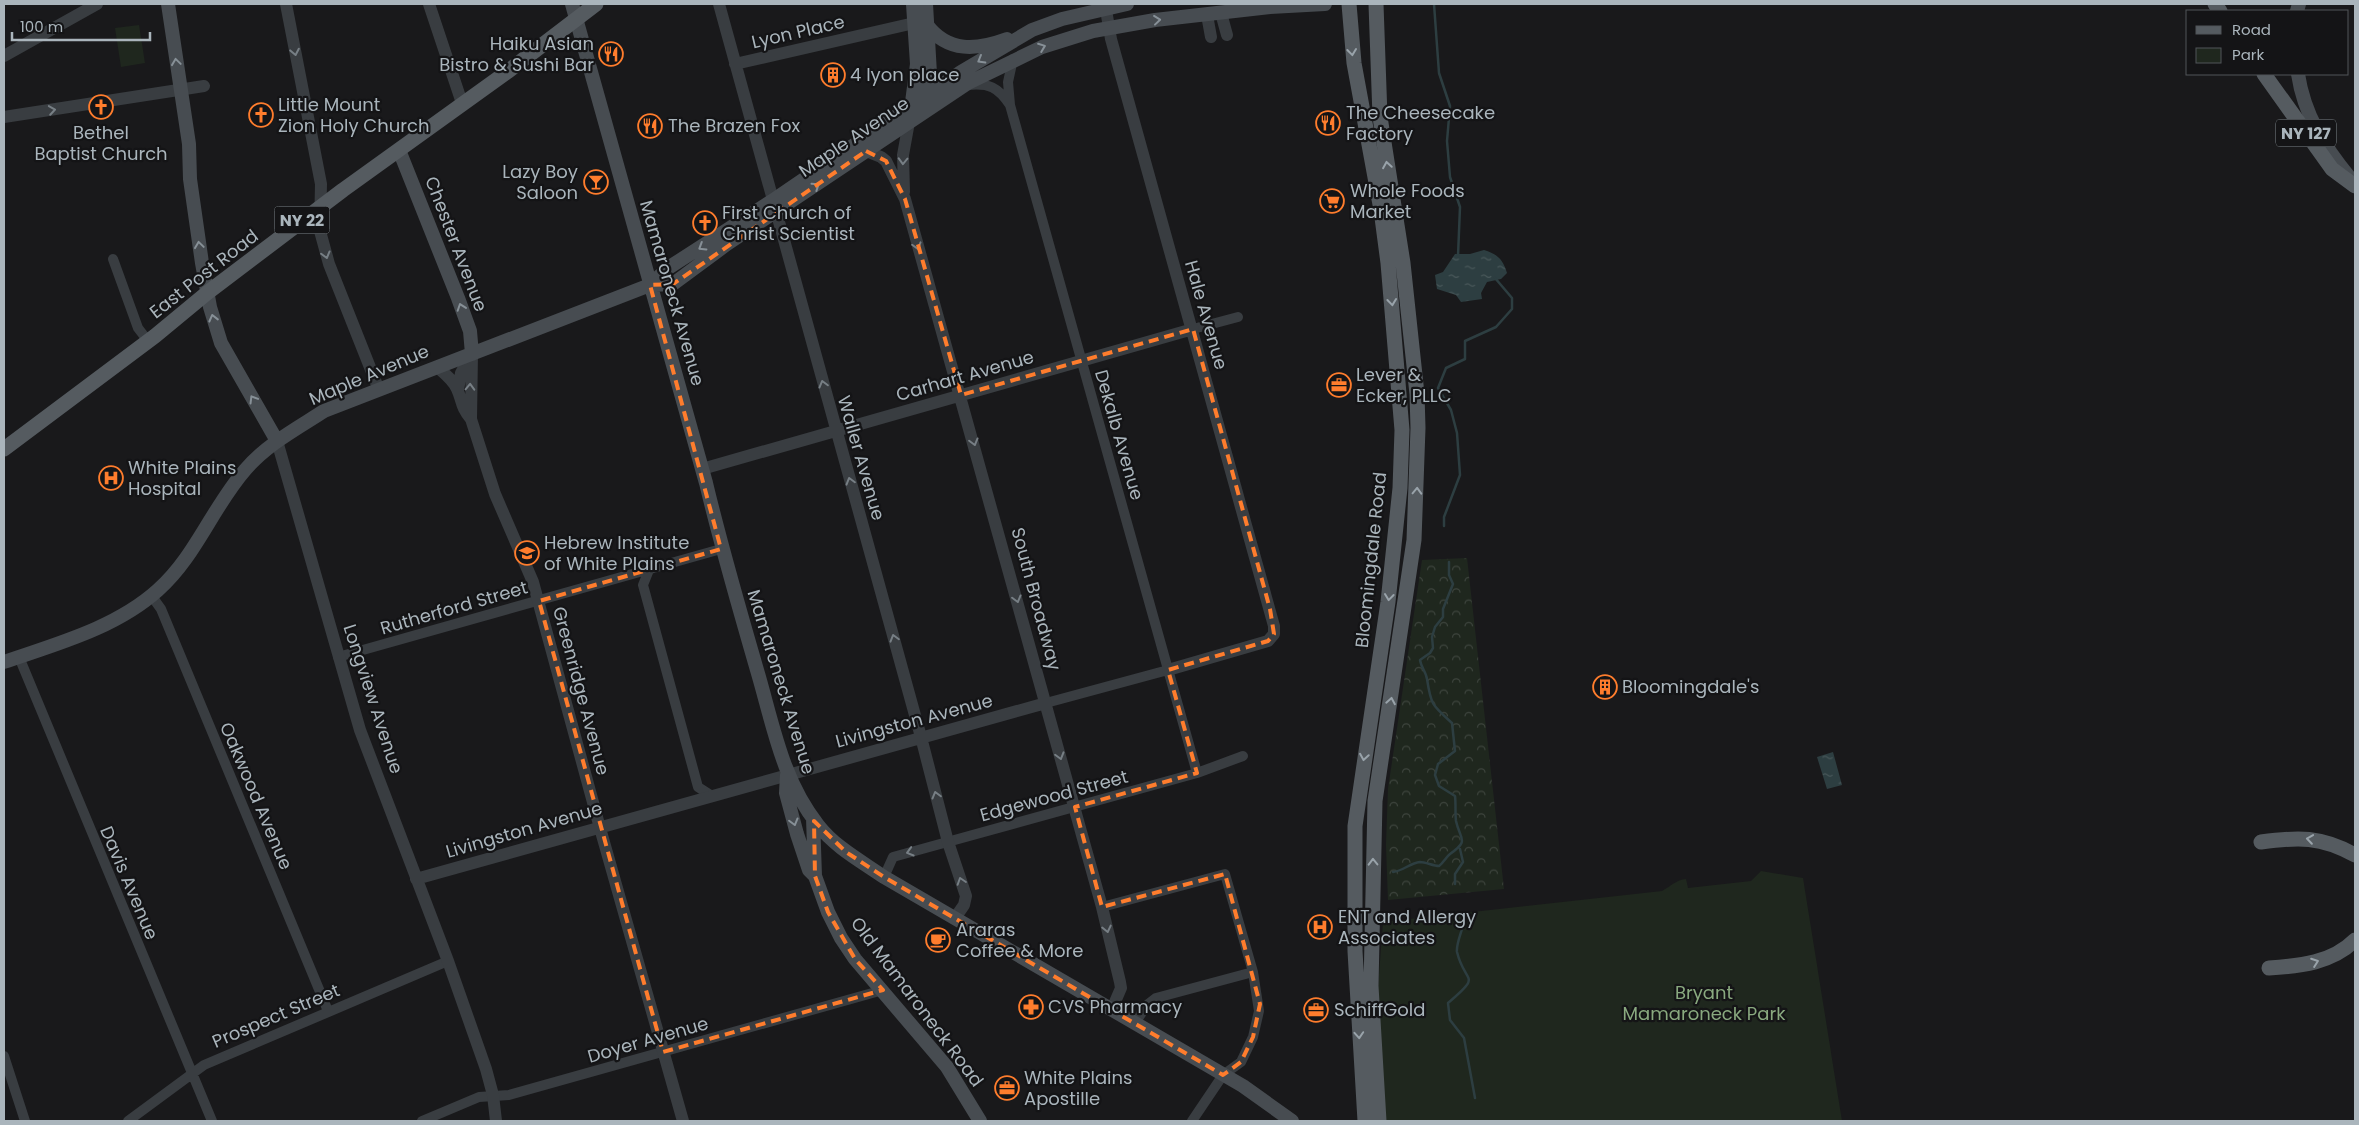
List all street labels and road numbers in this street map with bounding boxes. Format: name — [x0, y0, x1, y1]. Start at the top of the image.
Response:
street label: Lyon Place — [749, 9, 847, 54]
street label: Maple Avenue — [794, 90, 914, 183]
road number: NY 127 — [2276, 120, 2336, 146]
street label: Chester Avenue — [419, 173, 494, 315]
street label: Mamaroneck Avenue — [634, 197, 711, 389]
road number: NY 22 — [274, 206, 330, 234]
street label: East Post Road — [144, 223, 263, 324]
street label: Hale Avenue — [1179, 257, 1234, 372]
street label: Maple Avenue — [305, 338, 433, 411]
street label: Carhart Avenue — [893, 344, 1037, 407]
street label: Dekalb Avenue — [1089, 367, 1150, 503]
street label: Waller Avenue — [832, 392, 891, 523]
street label: Bloomingdale Road — [1349, 471, 1392, 649]
street label: South Broadway — [1005, 525, 1068, 673]
street label: Rutherford Street — [377, 575, 530, 641]
street label: Mamaroneck Avenue — [741, 586, 821, 777]
street label: Greenridge Avenue — [547, 604, 616, 778]
street label: Longview Avenue — [338, 621, 409, 777]
street label: Livingston Avenue — [832, 688, 995, 754]
street label: Oakwood Avenue — [214, 718, 299, 873]
street label: Edgewood Street — [977, 764, 1131, 827]
street label: Livingston Avenue — [443, 795, 605, 864]
street label: Davis Avenue — [94, 822, 165, 943]
street label: Old Mamaroneck Road — [845, 912, 990, 1092]
street label: Prospect Street — [208, 977, 343, 1054]
street label: Doyer Avenue — [585, 1010, 711, 1069]

